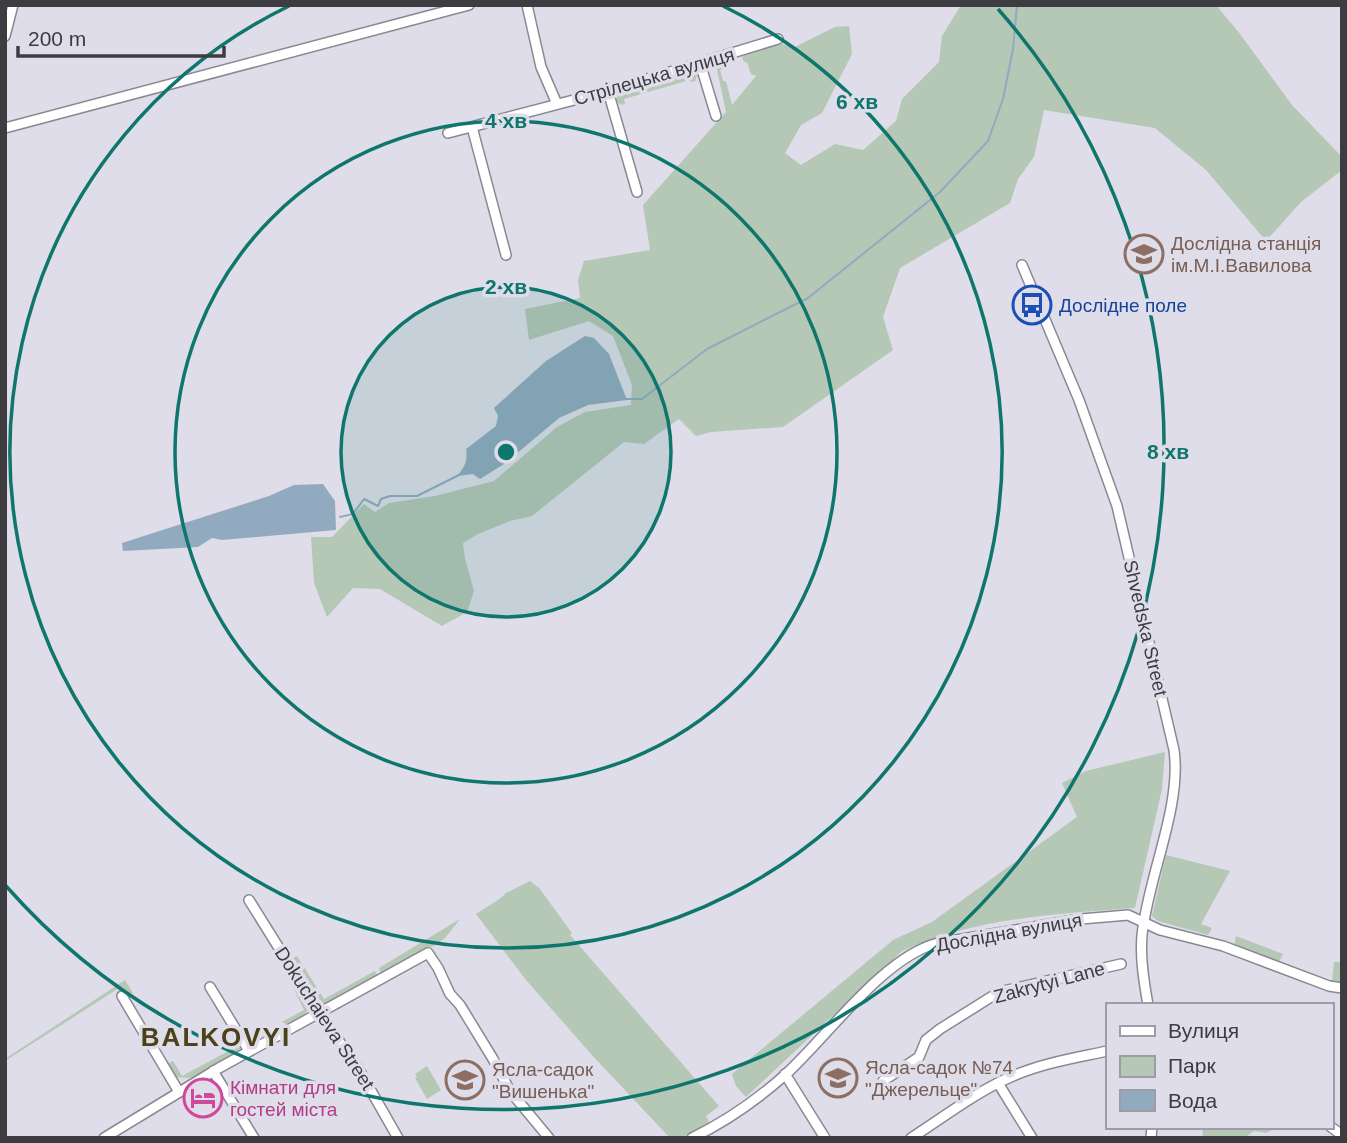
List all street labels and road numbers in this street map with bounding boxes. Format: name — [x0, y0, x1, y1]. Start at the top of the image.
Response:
street label: Стрілецька вулиця — [572, 44, 737, 109]
street label: Shvedska Street — [1120, 558, 1172, 699]
street label: Дослідна вулиця — [935, 909, 1084, 956]
street label: Dokuchaieva Street — [271, 943, 379, 1094]
street label: Zakrytyi Lane — [991, 958, 1107, 1007]

